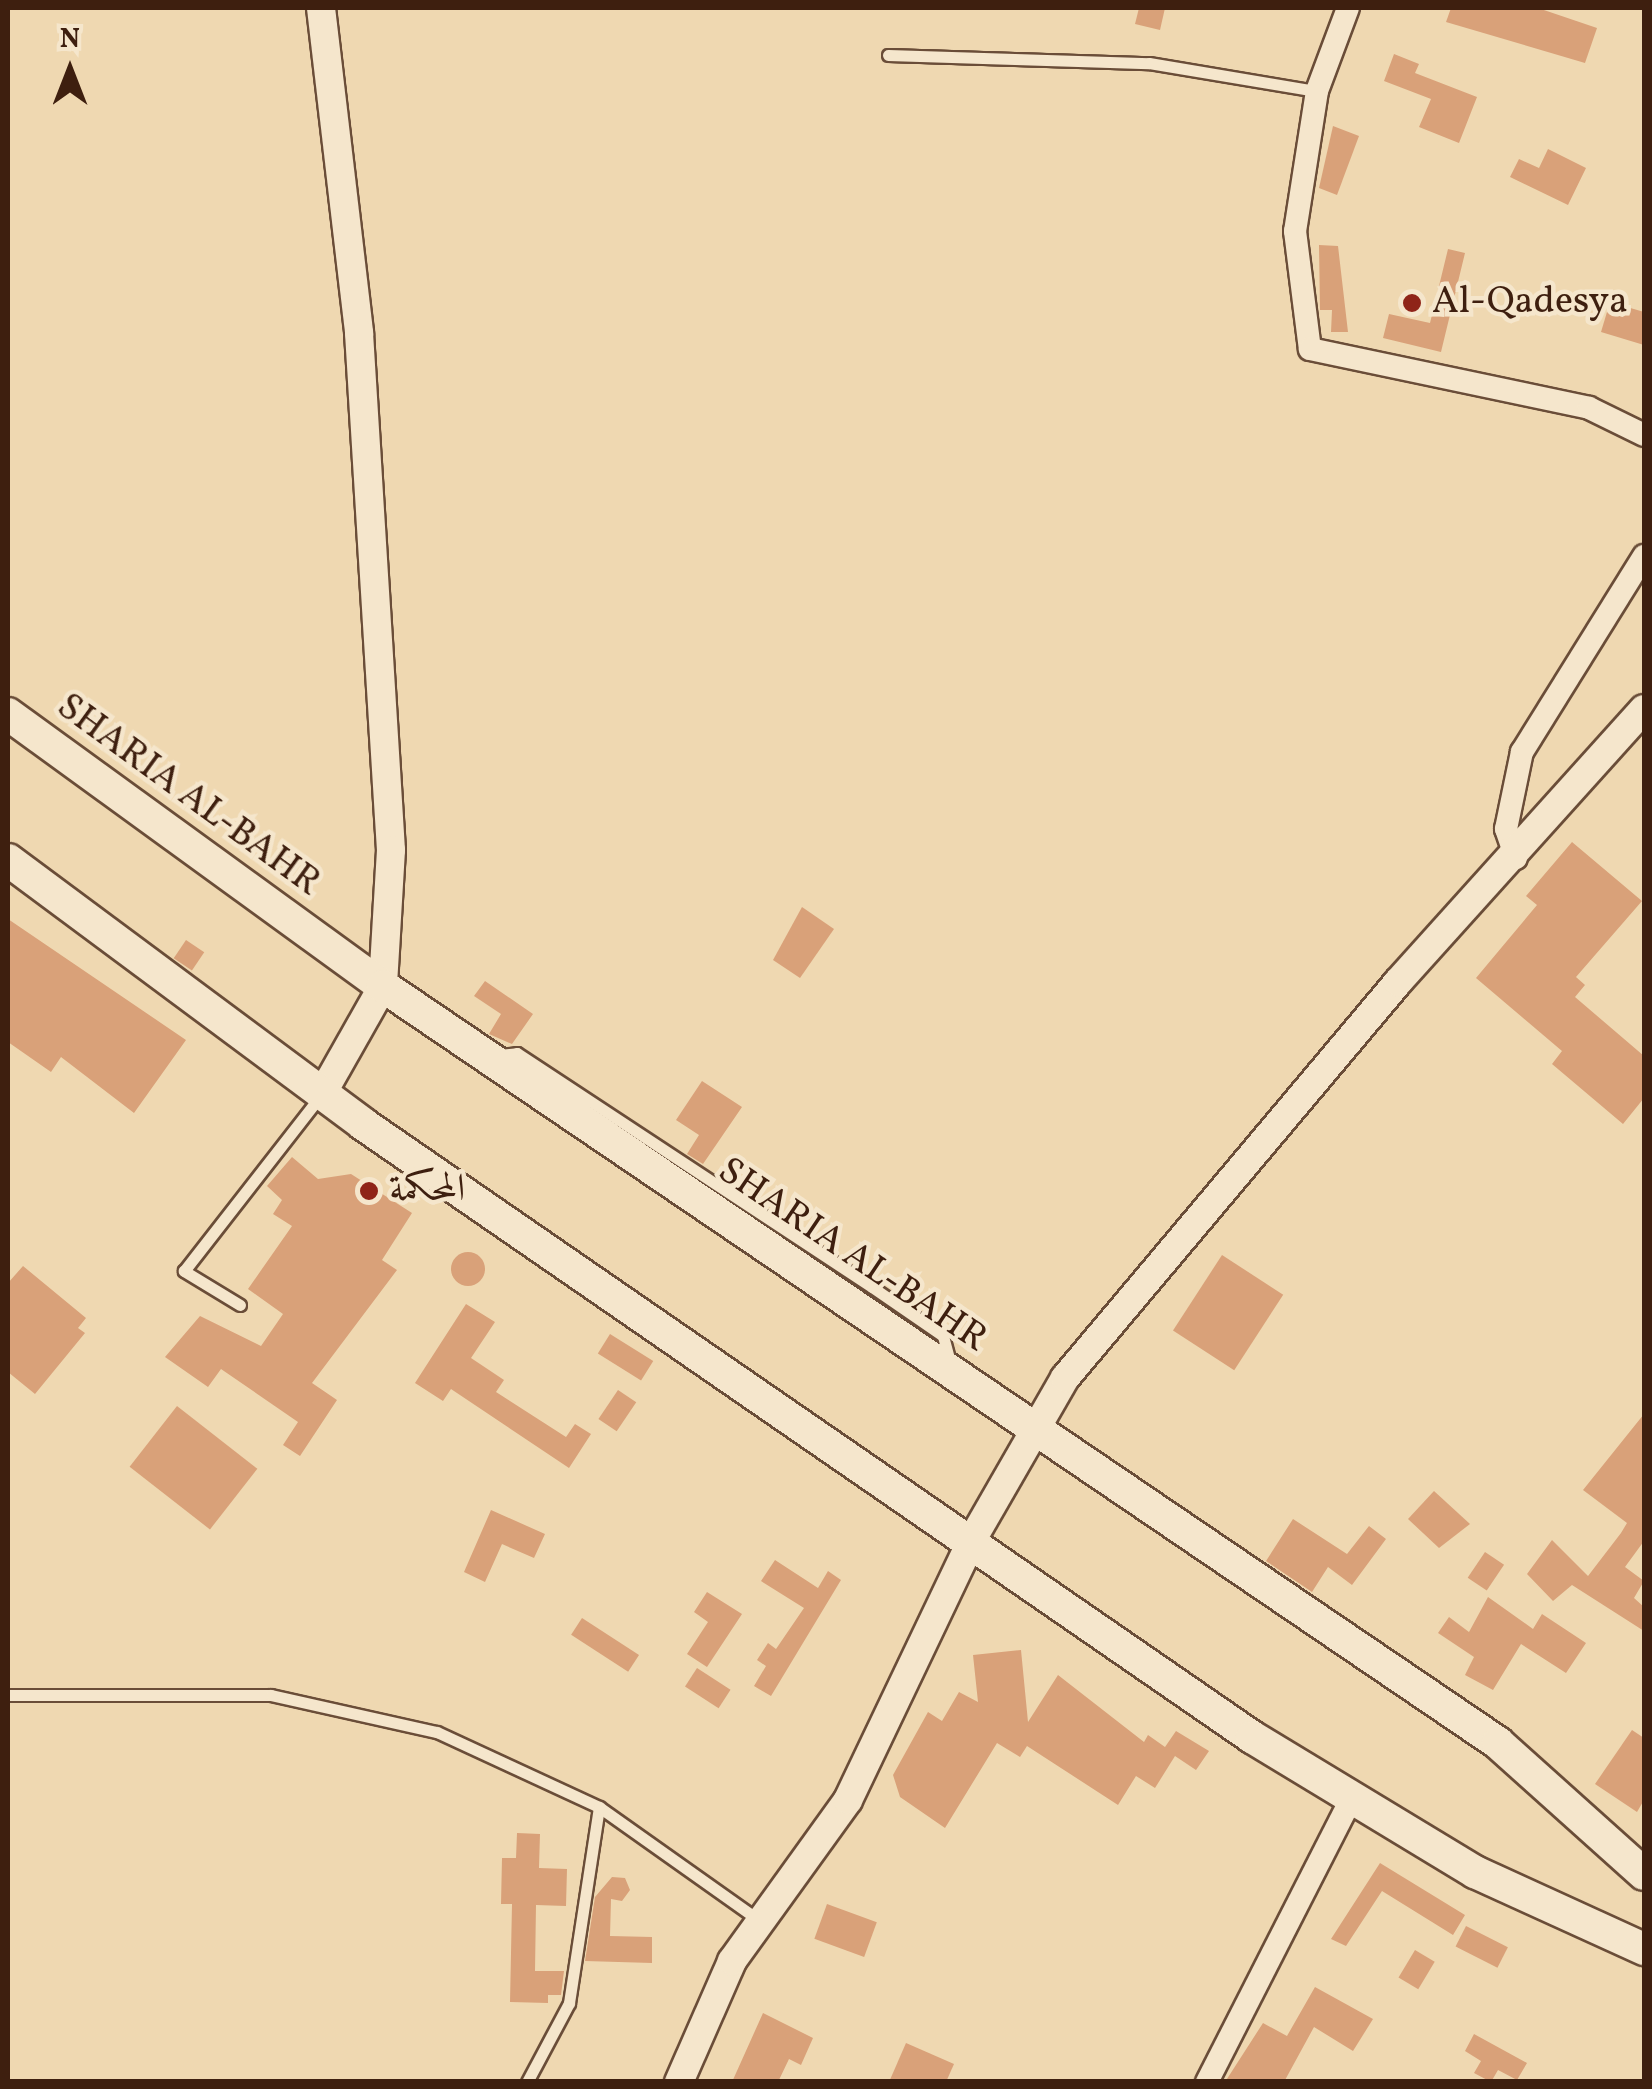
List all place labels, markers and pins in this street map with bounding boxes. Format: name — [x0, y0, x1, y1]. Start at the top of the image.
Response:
place label: Al-Qadesya — [1432, 280, 1628, 326]
marker: Al-Qadesya — [1401, 292, 1423, 314]
place label: المحكمة — [389, 1168, 465, 1214]
marker: المحكمة — [358, 1180, 380, 1202]

